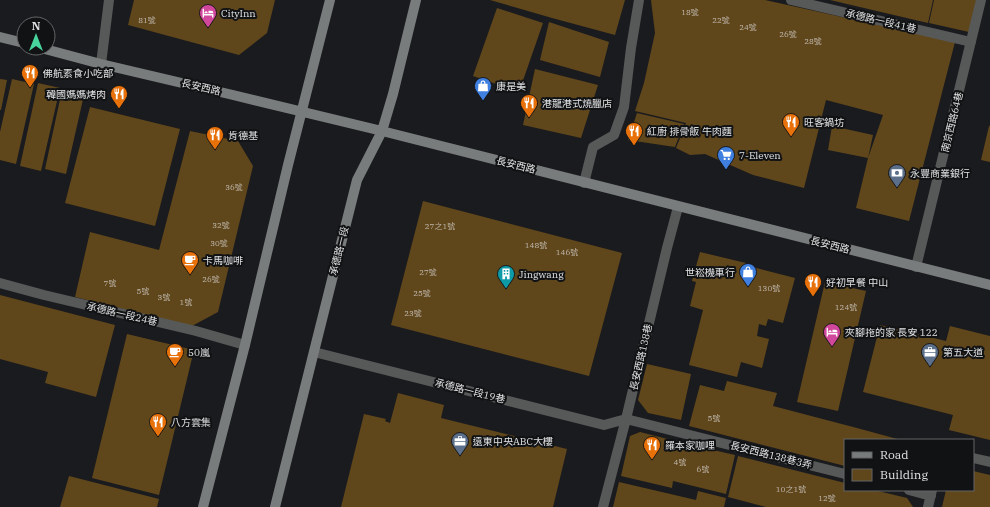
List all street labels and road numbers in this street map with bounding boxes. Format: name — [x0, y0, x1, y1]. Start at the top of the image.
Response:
street label: 承德路一段41巷 — [844, 7, 918, 35]
street label: 長安西路 — [180, 76, 222, 98]
street label: 南京西路64巷 — [938, 90, 966, 154]
street label: 長安西路 — [495, 154, 537, 176]
street label: 承德路一段 — [327, 225, 351, 277]
street label: 長安西路 — [809, 234, 851, 256]
street label: 承德路一段24巷 — [85, 300, 159, 328]
street label: 長安西路138巷 — [627, 322, 655, 392]
street label: 承德路一段19巷 — [433, 376, 507, 406]
street label: 長安西路138巷3弄 — [729, 439, 813, 471]

